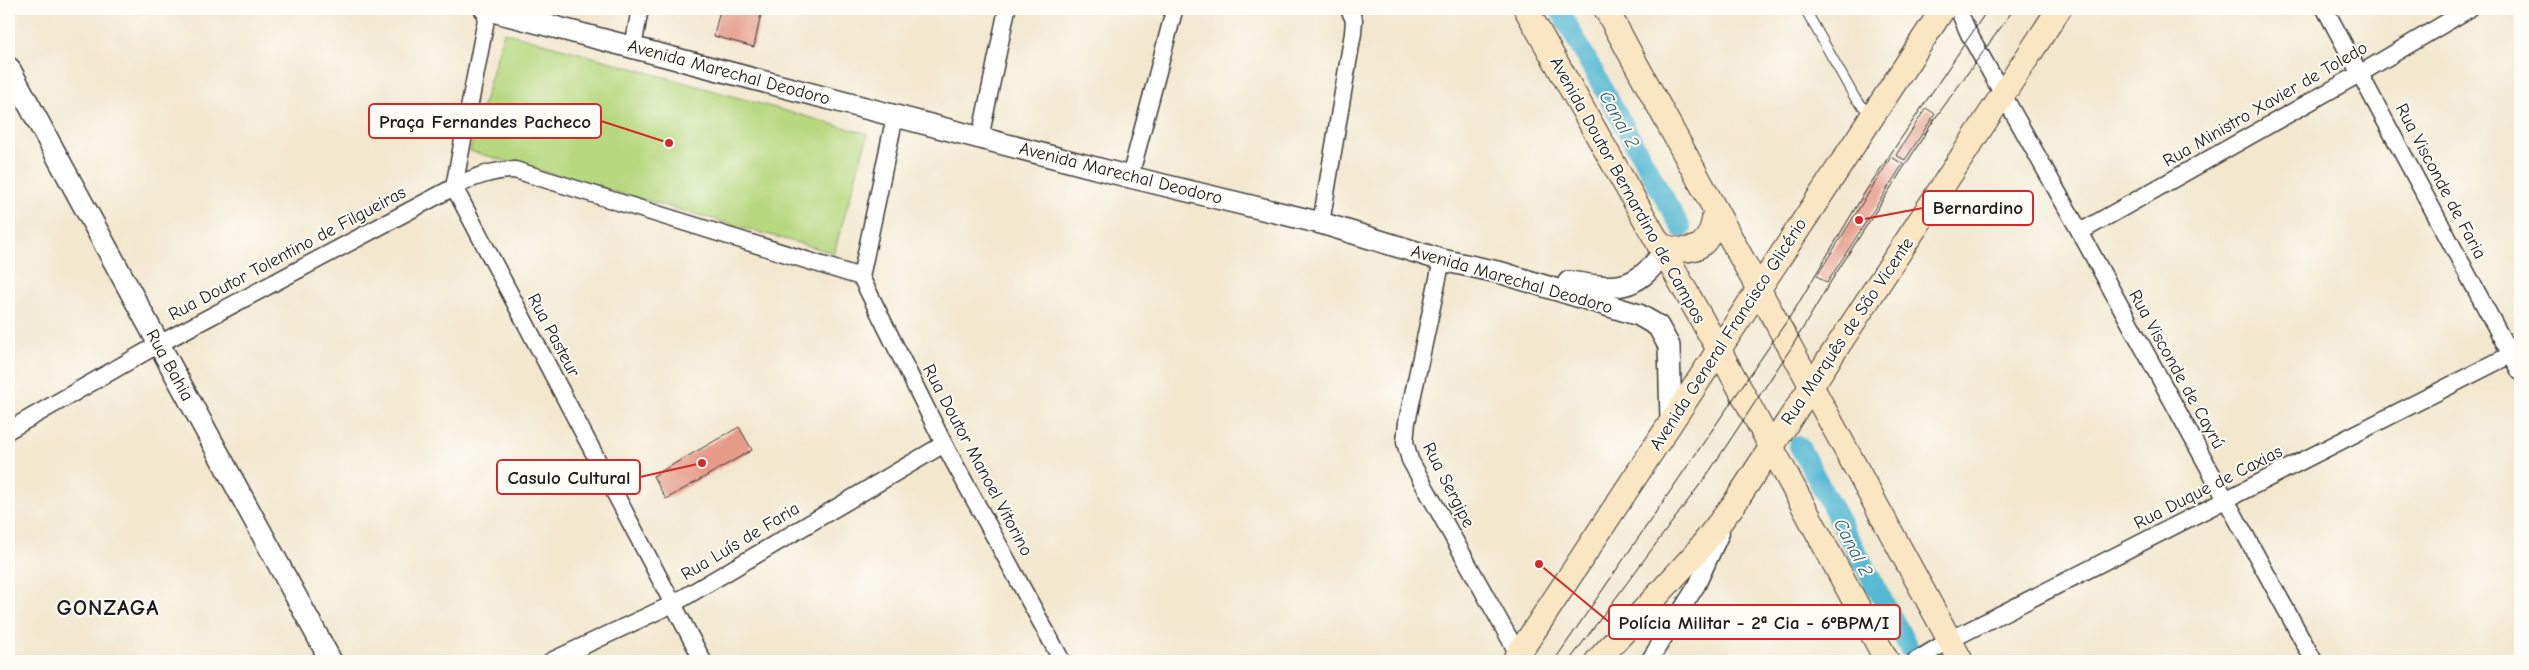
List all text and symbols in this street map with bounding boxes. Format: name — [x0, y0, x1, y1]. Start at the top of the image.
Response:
street label: Avenida Marechal Deodoro — [625, 35, 832, 110]
street label: Rua Ministro Xavier de Toledo — [2159, 37, 2371, 172]
street label: Avenida Doutor Bernardino de Campos — [1545, 53, 1710, 327]
water label: Canal 2 — [1594, 87, 1644, 152]
street label: Rua Visconde de Faria — [2391, 100, 2490, 262]
callout: Praça Fernandes Pacheco — [369, 104, 601, 138]
text: Praça Fernandes Pacheco — [379, 111, 591, 133]
street label: Avenida Marechal Deodoro — [1017, 138, 1225, 209]
street label: Rua Doutor Tolentino de Filgueiras — [165, 182, 410, 325]
callout: Bernardino — [1923, 191, 2033, 225]
text: Bernardino — [1933, 197, 2023, 219]
street label: Avenida General Francisco Glicério — [1645, 214, 1811, 454]
street label: Rua Marquês de São Vicente — [1777, 233, 1918, 429]
street label: Avenida Marechal Deodoro — [1409, 241, 1615, 318]
street label: Rua Visconde de Cayrú — [2124, 286, 2229, 452]
street label: Rua Pasteur — [523, 290, 585, 381]
street label: Rua Bahia — [141, 326, 198, 405]
street label: Rua Doutor Manoel Vitorino — [918, 361, 1037, 560]
street label: Rua Sergipe — [1418, 439, 1479, 531]
street label: Rua Duque de Caxias — [2131, 441, 2286, 534]
callout: Casulo Cultural — [497, 460, 640, 494]
text: Casulo Cultural — [507, 467, 631, 489]
street label: Rua Luís de Faria — [677, 498, 803, 585]
water label: Canal 2 — [1829, 515, 1877, 580]
district label: GONZAGA — [57, 595, 159, 621]
callout: Polícia Militar - 2ª Cia - 6ºBPM/I — [1609, 605, 1900, 639]
text: Polícia Militar - 2ª Cia - 6ºBPM/I — [1619, 612, 1890, 634]

